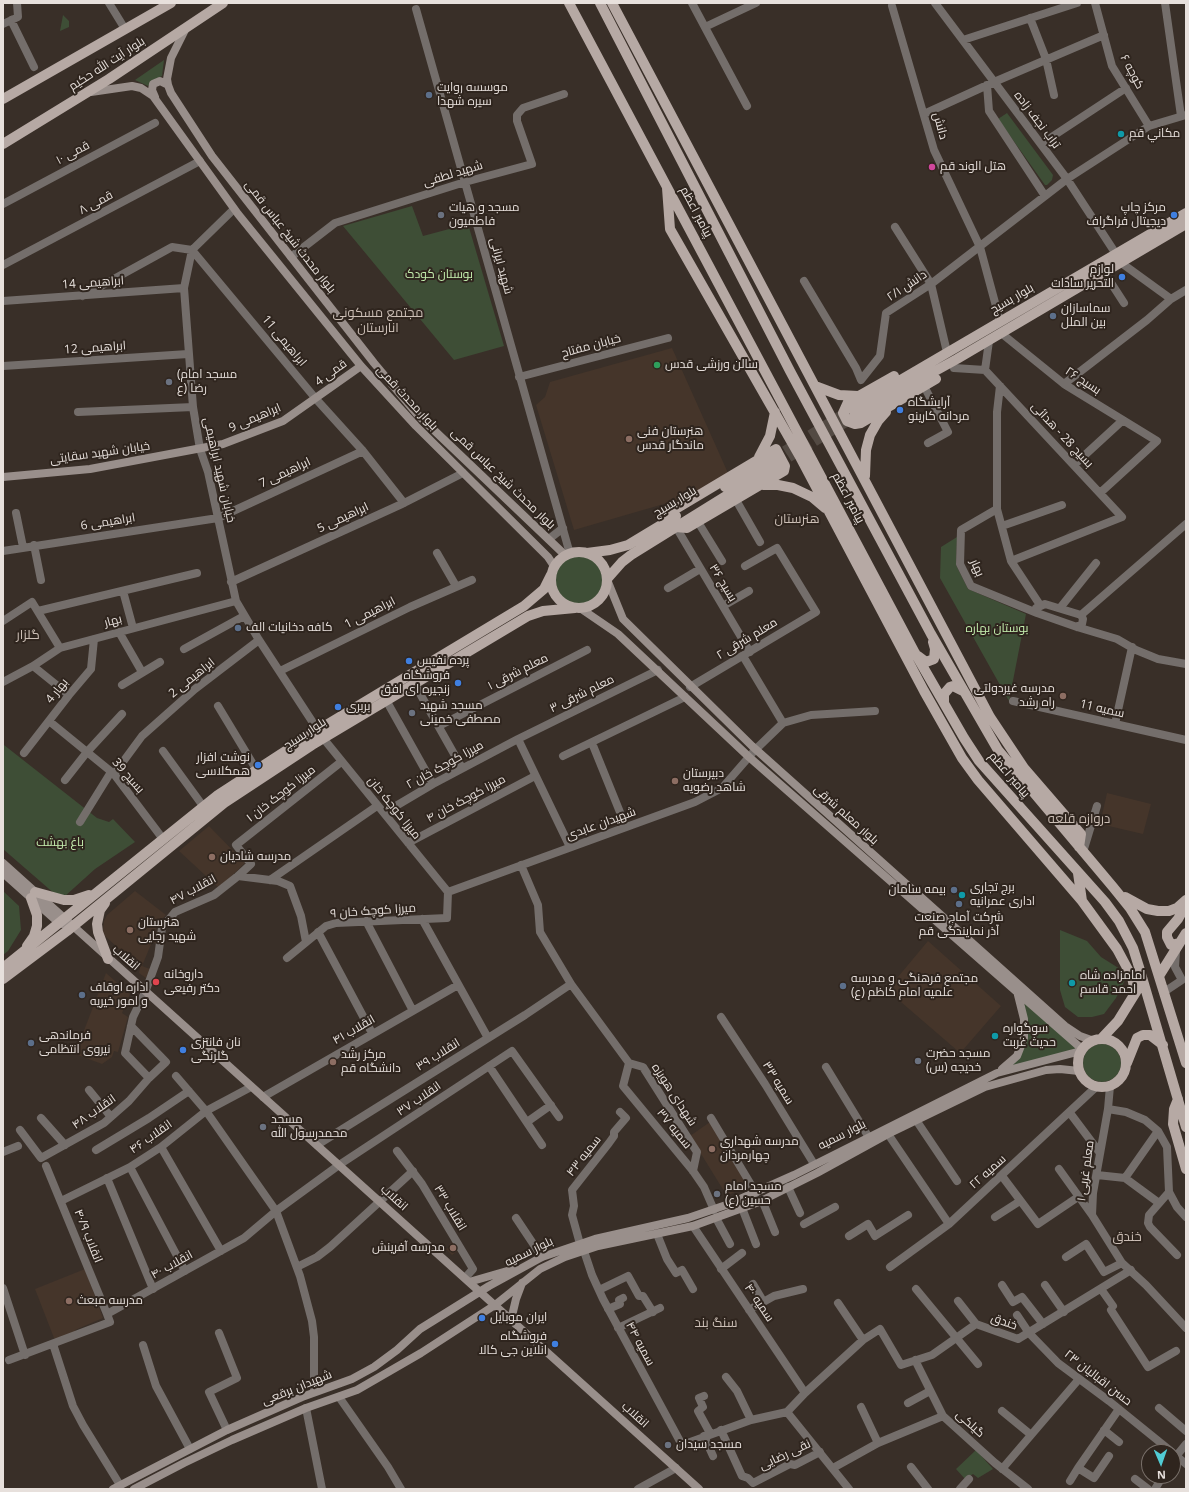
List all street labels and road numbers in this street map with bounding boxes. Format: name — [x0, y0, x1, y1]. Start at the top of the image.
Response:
street label: بلوار آیت الله حکیم — [66, 34, 148, 94]
street label: کوچه ۶ — [1117, 52, 1147, 92]
street label: تراب نجف زاده — [1011, 88, 1063, 152]
street label: دانش — [929, 111, 951, 141]
street label: قمی ۱۰ — [54, 138, 92, 168]
street label: شهید لطفی — [422, 158, 484, 190]
street label: بلوار محدث شیخ عباس قمی — [241, 178, 339, 296]
street label: پیامبر اعظم — [677, 184, 715, 240]
street label: قمی ۸ — [76, 188, 116, 218]
street label: شهید ایرانی — [487, 236, 515, 296]
street label: دانش ۲/۱ — [884, 268, 930, 304]
street label: ابراهیمی 14 — [62, 274, 124, 292]
street label: بلوار بسیج — [988, 281, 1036, 317]
street label: ابراهیمی 11 — [259, 313, 309, 369]
street label: خیابان مفتاح — [560, 331, 622, 361]
street label: ابراهیمی 12 — [64, 339, 126, 357]
street label: قمی 4 — [312, 357, 350, 389]
street label: بلوار محدث قمی — [373, 363, 441, 433]
street label: بسیج ۲۶ — [1062, 364, 1104, 398]
street label: بسیج 28 - هدائی — [1028, 399, 1096, 471]
street label: ابراهیمی 9 — [227, 401, 283, 435]
street label: خیابان شهید ابراهیمی — [200, 416, 238, 524]
street label: بلوار محدث شیخ عباس قمی — [448, 425, 558, 533]
street label: خیابان شهید سقایتی — [49, 439, 151, 467]
street label: ابراهیمی 7 — [257, 455, 313, 491]
street label: پیامبر اعظم — [829, 470, 867, 526]
street label: بلوار بسیج — [651, 483, 699, 521]
street label: ابراهیمی 5 — [315, 500, 371, 536]
street label: ابراهیمی 6 — [80, 511, 136, 533]
street label: بهار — [967, 557, 987, 579]
street label: بسیج ۳۶ — [706, 561, 740, 605]
street label: ابراهیمی 1 — [342, 594, 398, 632]
street label: بهار — [103, 612, 123, 630]
street label: معلم شرقی ۲ — [714, 615, 780, 663]
street label: معلم شرقی ۱ — [485, 651, 551, 693]
street label: ابراهیمی 2 — [166, 655, 218, 701]
street label: معلم شرقی ۳ — [547, 672, 617, 716]
street label: بهار 4 — [43, 676, 71, 706]
street label: سمیه 11 — [1078, 697, 1126, 721]
street label: بلوار بسیج — [281, 715, 329, 753]
street label: میرزا کوچک خان ۲ — [404, 738, 486, 792]
street label: پیامبر اعظم — [985, 749, 1033, 801]
street label: بسیج 39 — [109, 756, 147, 796]
street label: میرزا کوچک خان ۱ — [244, 763, 318, 825]
street label: میرزا کوچک خان ۴ — [424, 772, 508, 826]
street label: میرزا کوچک خان — [364, 774, 424, 842]
street label: بلوار معلم شرقی — [811, 782, 881, 848]
street label: شهیدان عابدی — [564, 805, 638, 843]
street label: انقلاب ۴۷ — [167, 872, 219, 908]
street label: میرزا کوچک خان ۹ — [330, 901, 416, 921]
street label: انقلاب — [109, 942, 143, 974]
street label: انقلاب ۴۱ — [330, 1012, 378, 1048]
street label: انقلاب ۳۹ — [413, 1036, 463, 1074]
street label: سمیه ۳۳ — [759, 1059, 797, 1107]
street label: شهدای هویزه — [648, 1061, 700, 1129]
street label: انقلاب ۳۷ — [394, 1079, 444, 1119]
street label: انقلاب ۴۸ — [69, 1092, 119, 1132]
street label: سمیه ۳۷ — [654, 1106, 694, 1152]
street label: انقلاب ۴۶ — [127, 1117, 175, 1157]
street label: بلوار سمیه — [816, 1117, 868, 1153]
street label: سمیه ۴۳ — [564, 1133, 604, 1179]
street label: معلم غربی ۱ — [1075, 1140, 1097, 1202]
street label: سمیه ۲۲ — [967, 1152, 1009, 1192]
street label: انقلاب — [377, 1182, 411, 1214]
street label: انقلاب ۳۳ — [431, 1182, 469, 1234]
street label: انقلاب ۴۰/۹ — [71, 1207, 105, 1265]
street label: بلوار سمیه — [503, 1234, 555, 1270]
street label: انقلاب ۴۰ — [149, 1248, 195, 1282]
street label: سمیه ۴۰ — [741, 1281, 777, 1325]
street label: خندق — [989, 1311, 1019, 1333]
street label: سمیه ۴۴ — [622, 1320, 658, 1368]
street label: ۲۳ حسن اقبالیان — [1061, 1347, 1135, 1409]
street label: شهیدان برقعی — [260, 1367, 334, 1409]
street label: انقلاب — [618, 1399, 652, 1431]
street label: گیلکی — [953, 1407, 987, 1441]
street label: نقی رضایی — [757, 1437, 813, 1473]

